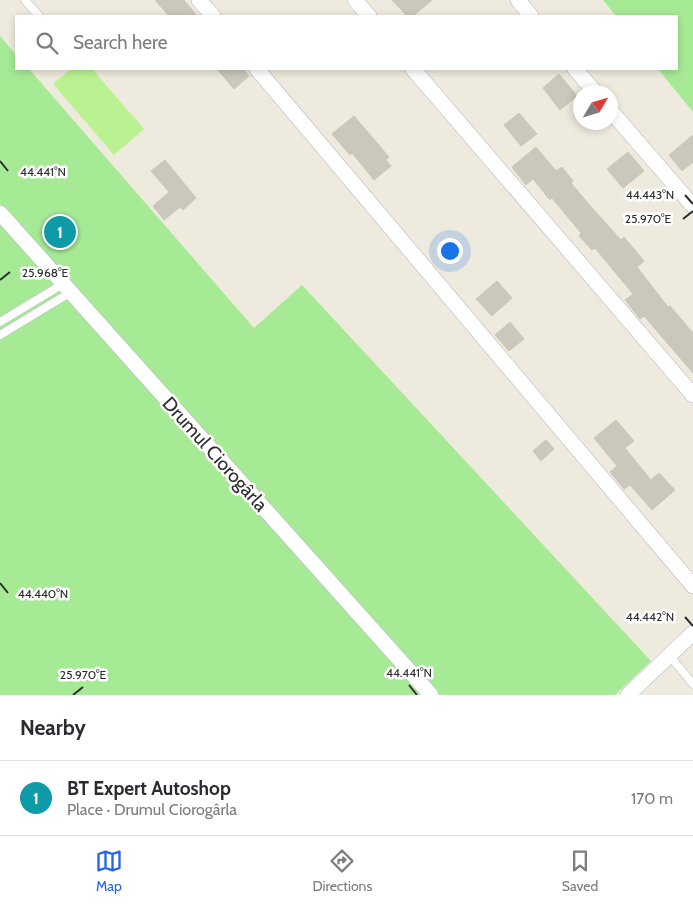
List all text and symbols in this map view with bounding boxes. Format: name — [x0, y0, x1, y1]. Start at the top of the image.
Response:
search box — [15, 15, 678, 70]
icon: search — [33, 29, 61, 57]
text: Search here — [73, 31, 167, 54]
north arrow — [573, 85, 618, 130]
text: 44.441°N — [20, 164, 66, 179]
text: 44.443°N — [626, 187, 674, 202]
text: 25.970°E — [625, 211, 672, 226]
pin: 1 — [44, 213, 76, 251]
your location — [437, 238, 463, 264]
text: 25.968°E — [22, 265, 69, 280]
street label: Drumul Ciorogârla — [158, 392, 272, 516]
text: 44.440°N — [18, 586, 68, 601]
text: 44.442°N — [626, 609, 674, 624]
text: 44.441°N — [386, 665, 432, 680]
text: 25.970°E — [60, 667, 107, 682]
text: Nearby — [20, 715, 86, 740]
text: BT Expert Autoshop — [67, 777, 231, 800]
text: 1 — [33, 789, 39, 808]
text: 170 m — [631, 789, 673, 808]
text: Place · Drumul Ciorogârla — [67, 800, 237, 819]
tab: Map — [95, 847, 123, 895]
tab: Directions — [312, 847, 372, 895]
tab: Saved — [562, 847, 598, 895]

